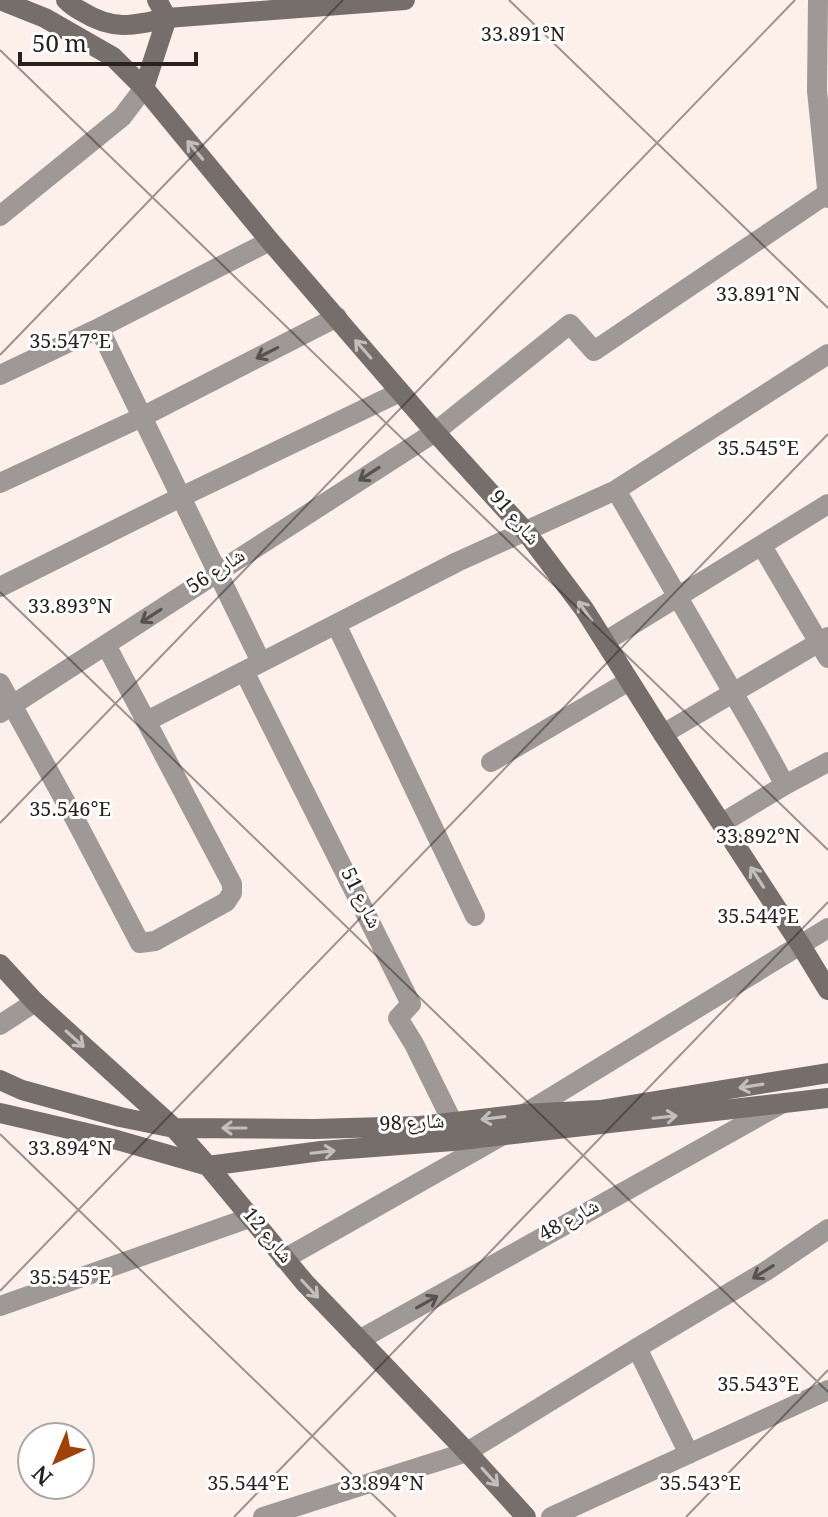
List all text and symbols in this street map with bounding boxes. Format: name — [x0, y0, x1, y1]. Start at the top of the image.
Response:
scale bar — [20, 16, 196, 66]
text: 33.891°N — [481, 20, 565, 54]
text: 50 m — [32, 26, 87, 67]
one-way arrow — [186, 141, 204, 161]
text: 33.891°N — [716, 280, 800, 314]
text: 35.547°E — [29, 327, 111, 361]
one-way arrow — [355, 339, 373, 359]
one-way arrow — [256, 346, 280, 361]
text: 35.545°E — [717, 434, 799, 468]
one-way arrow — [359, 466, 381, 483]
street label: شارع 91 — [479, 483, 547, 555]
street label: شارع 56 — [181, 541, 253, 605]
text: 33.893°N — [28, 592, 112, 626]
one-way arrow — [577, 601, 593, 623]
one-way arrow — [141, 607, 163, 624]
text: 35.546°E — [29, 795, 111, 829]
text: 33.892°N — [716, 822, 800, 856]
street label: شارع 51 — [329, 862, 389, 936]
one-way arrow — [748, 866, 765, 888]
text: 35.544°E — [717, 902, 799, 936]
one-way arrow — [65, 1029, 85, 1047]
one-way arrow — [739, 1079, 764, 1094]
street label: شارع 98 — [379, 1106, 445, 1144]
one-way arrow — [651, 1110, 678, 1125]
one-way arrow — [481, 1111, 506, 1126]
one-way arrow — [221, 1121, 248, 1136]
text: 33.894°N — [28, 1134, 112, 1168]
one-way arrow — [309, 1144, 336, 1159]
street label: شارع 48 — [533, 1191, 607, 1253]
street label: شارع 12 — [232, 1201, 300, 1273]
text: 35.545°E — [29, 1263, 111, 1297]
one-way arrow — [752, 1265, 775, 1281]
one-way arrow — [301, 1279, 320, 1299]
one-way arrow — [415, 1294, 439, 1309]
text: 35.543°E — [717, 1370, 799, 1404]
north arrow — [16, 1421, 96, 1501]
text: N — [25, 1454, 64, 1493]
one-way arrow — [480, 1467, 499, 1487]
text: 35.544°E — [207, 1469, 289, 1503]
text: 33.894°N — [340, 1469, 424, 1503]
text: 35.543°E — [659, 1469, 741, 1503]

